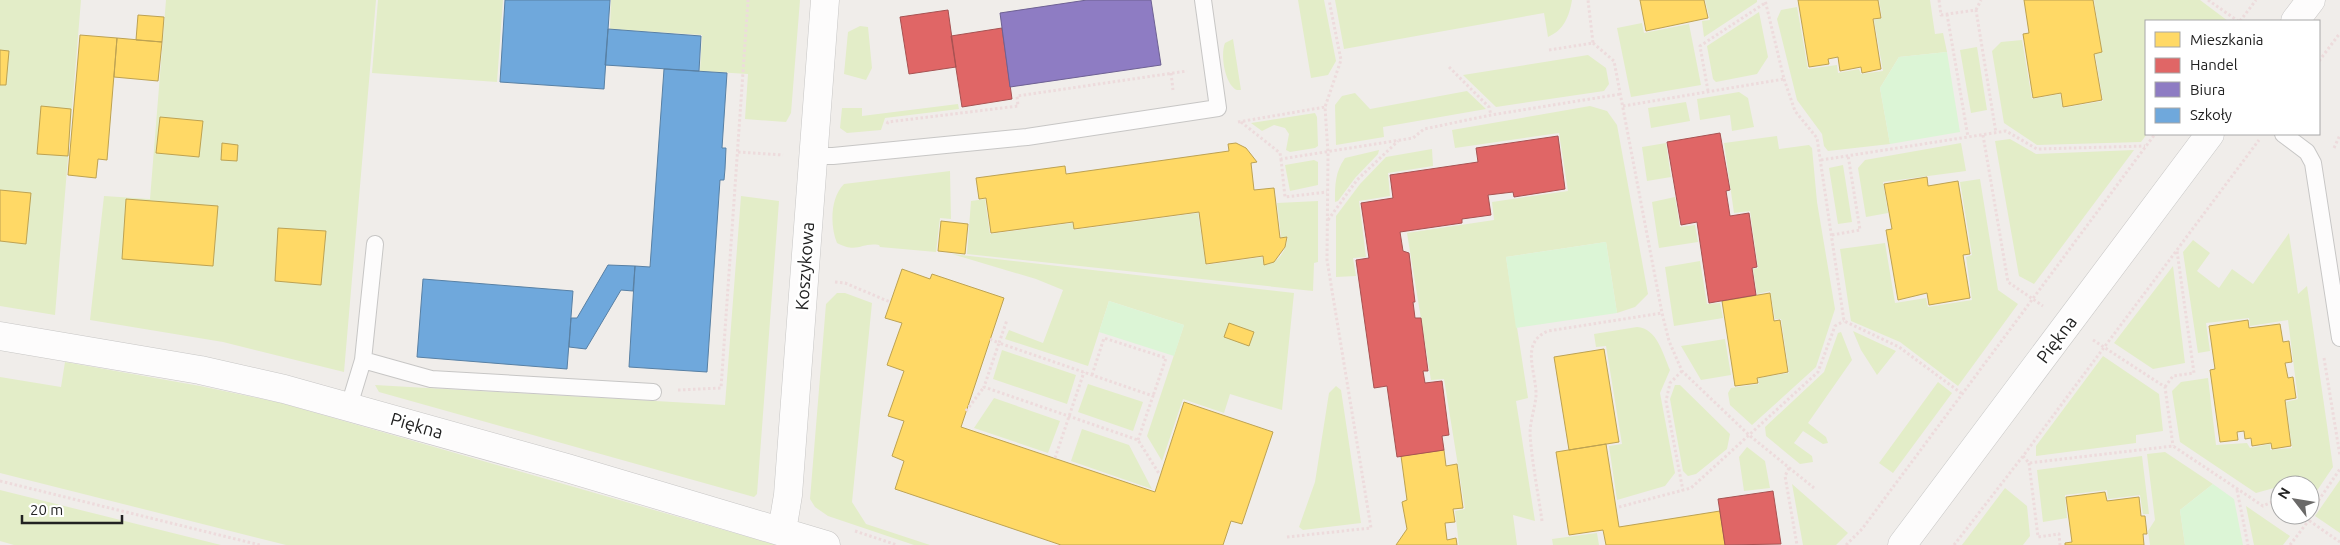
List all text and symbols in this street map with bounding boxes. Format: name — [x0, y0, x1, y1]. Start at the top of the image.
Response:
legend — [2145, 20, 2320, 135]
text: Mieszkania — [2190, 31, 2264, 48]
text: Handel — [2190, 56, 2238, 73]
text: Biura — [2190, 81, 2225, 98]
text: Szkoły — [2190, 106, 2232, 123]
street label: Koszykowa — [791, 221, 817, 311]
street label: Piękna — [2032, 312, 2080, 366]
street label: Piękna — [388, 408, 446, 442]
north arrow — [2270, 475, 2320, 525]
text: N — [2274, 485, 2293, 502]
scale bar — [22, 492, 122, 524]
text: 20 m — [30, 501, 63, 518]

